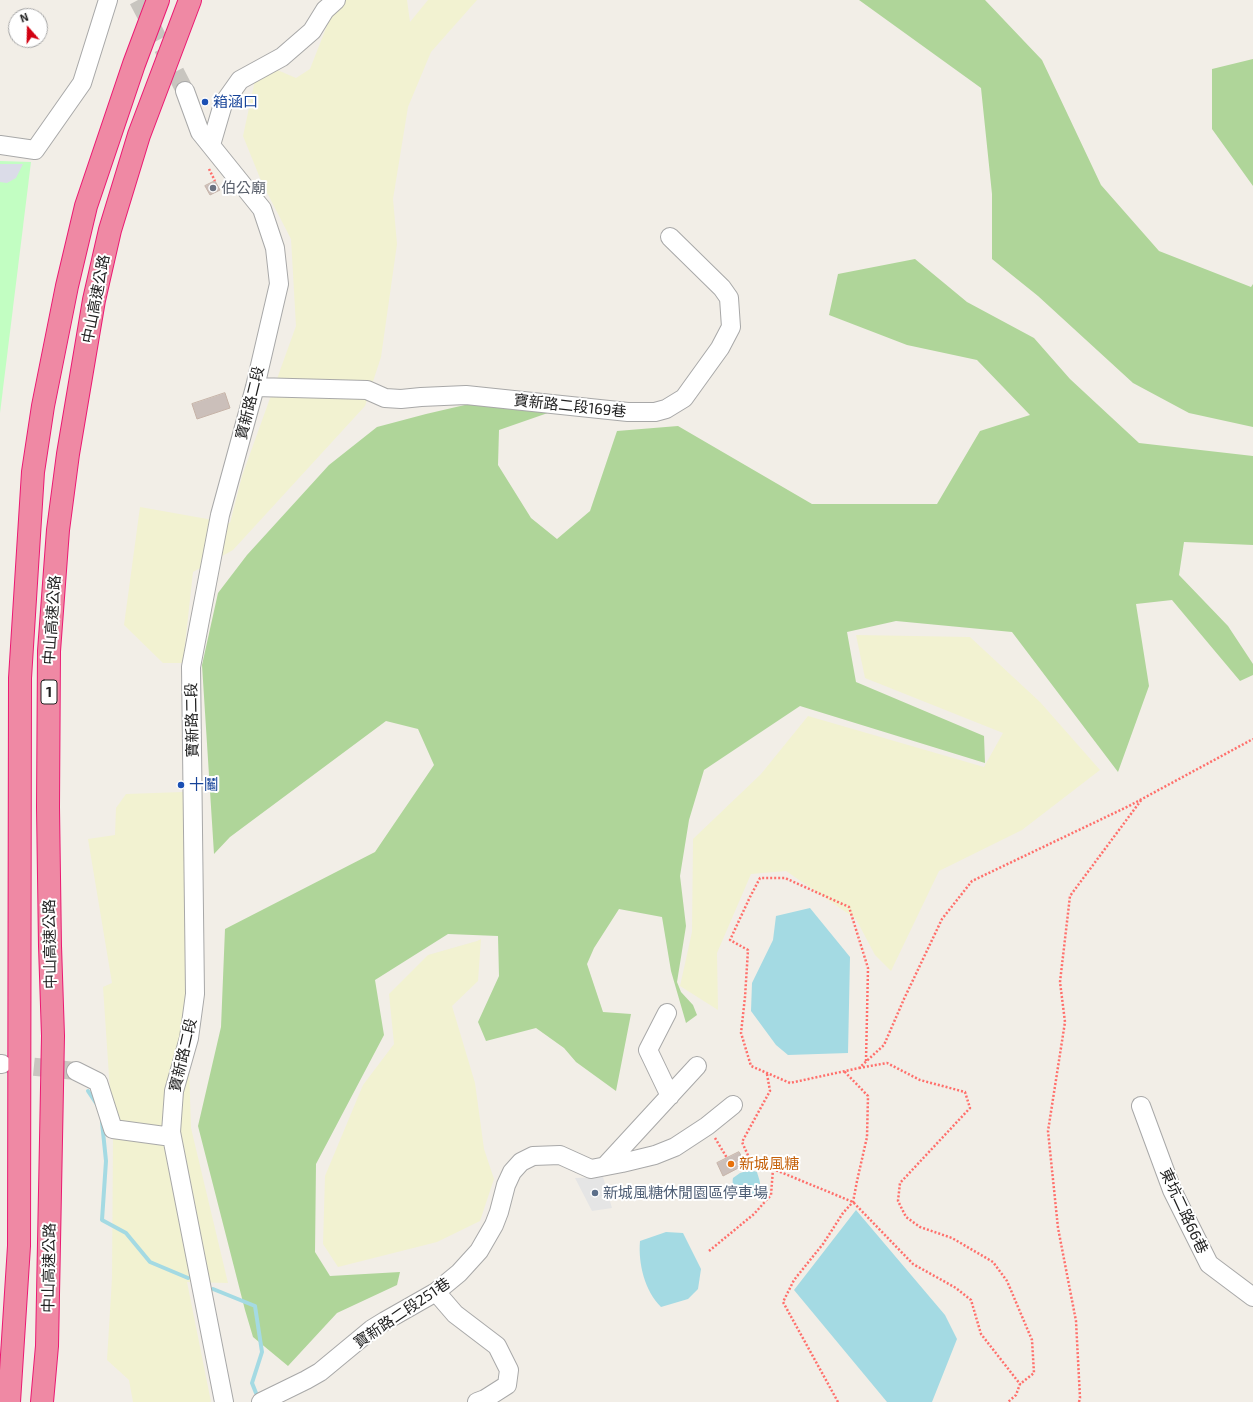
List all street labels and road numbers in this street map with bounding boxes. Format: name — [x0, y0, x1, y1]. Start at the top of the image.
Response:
street label: 中山高速公路 — [79, 253, 113, 345]
street label: 寶新路二段 — [232, 364, 268, 442]
street label: 寶新路二段169巷 — [513, 391, 627, 421]
street label: 中山高速公路 — [40, 574, 64, 666]
road number: 1 — [41, 680, 57, 704]
street label: 寶新路二段 — [182, 682, 202, 758]
street label: 中山高速公路 — [40, 899, 60, 989]
street label: 寶新路二段 — [166, 1016, 200, 1094]
street label: 東坑二路66巷 — [1156, 1165, 1212, 1257]
street label: 中山高速公路 — [39, 1223, 59, 1313]
street label: 寶新路二段251巷 — [350, 1274, 454, 1352]

